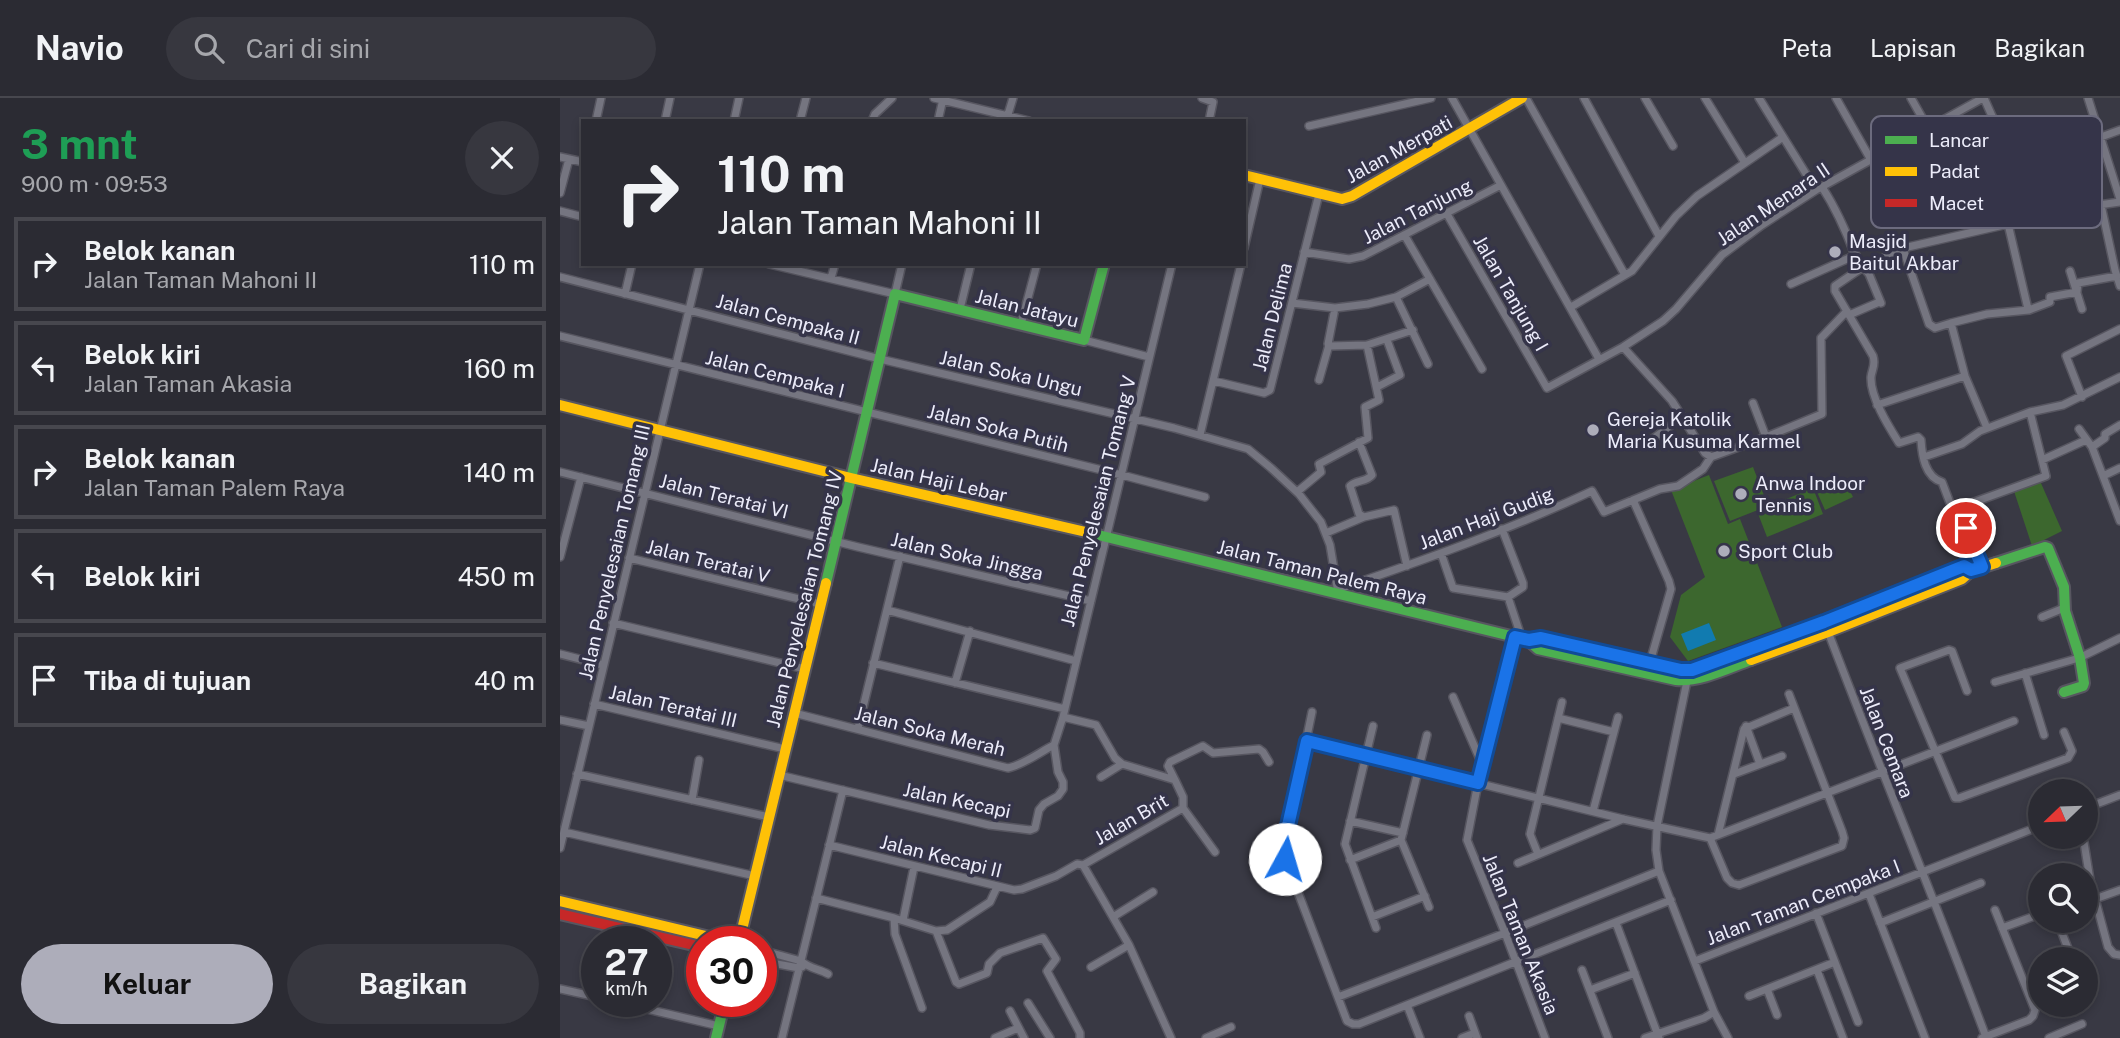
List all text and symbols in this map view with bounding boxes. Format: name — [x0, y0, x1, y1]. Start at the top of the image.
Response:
search box — [166, 17, 656, 80]
text: Navio — [35, 29, 124, 67]
icon: search — [190, 29, 228, 67]
text: Cari di sini — [246, 33, 370, 64]
text: Peta — [1781, 34, 1832, 62]
text: Lapisan — [1870, 34, 1956, 62]
text: Bagikan — [1994, 34, 2085, 62]
street label: Jalan Merpati — [1342, 111, 1456, 187]
legend — [1871, 116, 2102, 228]
text: 3 mnt — [21, 119, 138, 168]
button: close — [465, 121, 539, 195]
text: Lancar — [1929, 129, 1989, 151]
text: 110 m — [717, 145, 845, 203]
icon: right — [602, 147, 693, 238]
street label: Jalan Menara II — [1712, 158, 1834, 250]
text: Padat — [1929, 160, 1980, 182]
text: 900 m · 09:53 — [21, 170, 168, 197]
street label: Jalan Tanjung — [1358, 174, 1476, 248]
text: Macet — [1929, 192, 1984, 214]
text: Jalan Taman Mahoni II — [717, 204, 1042, 241]
place label: Masjid Baitul Akbar — [1849, 230, 1959, 274]
street label: Jalan Tanjung I — [1469, 231, 1553, 355]
text: Belok kanan — [84, 235, 235, 266]
marker: Masjid Baitul Akbar — [1827, 244, 1843, 260]
icon: right — [25, 245, 63, 283]
text: 110 m — [469, 249, 535, 280]
street label: Jalan Delima — [1248, 260, 1296, 374]
text: Jalan Taman Mahoni II — [84, 266, 317, 293]
street label: Jalan Jatayu — [973, 285, 1081, 331]
street label: Jalan Cempaka II — [714, 289, 862, 349]
text: Belok kiri — [84, 339, 200, 370]
street label: Jalan Cempaka I — [703, 346, 847, 402]
street label: Jalan Soka Ungu — [938, 346, 1084, 400]
icon: left — [25, 349, 63, 387]
text: 160 m — [464, 353, 535, 384]
text: Jalan Taman Akasia — [84, 370, 292, 397]
street label: Jalan Penyelesaian Tomang V — [1056, 373, 1140, 629]
street label: Jalan Soka Putih — [925, 400, 1071, 456]
place label: Gereja Katolik Maria Kusuma Karmel — [1607, 408, 1801, 452]
street label: Jalan Penyelesaian Tomang III — [574, 422, 654, 682]
marker: Gereja Katolik Maria Kusuma Karmel — [1585, 422, 1601, 438]
text: Belok kanan — [84, 443, 235, 474]
icon: right — [25, 453, 63, 491]
street label: Jalan Haji Lebar — [869, 454, 1009, 506]
text: 140 m — [463, 457, 535, 488]
street label: Jalan Penyelesaian Tomang IV — [761, 468, 847, 730]
street label: Jalan Teratai VI — [657, 469, 791, 523]
place label: Anwa Indoor Tennis — [1755, 472, 1865, 516]
text: Jalan Taman Palem Raya — [84, 474, 345, 501]
street label: Jalan Haji Gudig — [1416, 482, 1556, 554]
marker: Anwa Indoor Tennis — [1733, 486, 1749, 502]
pin — [1936, 498, 1996, 558]
icon: arrive — [1947, 509, 1985, 547]
street label: Jalan Soka Jingga — [889, 528, 1045, 584]
street label: Jalan Teratai V — [644, 535, 773, 587]
street label: Jalan Taman Palem Raya — [1215, 535, 1429, 609]
place label: Sport Club — [1738, 540, 1833, 562]
marker: Sport Club — [1716, 543, 1732, 559]
icon: left — [25, 557, 63, 595]
text: Belok kiri — [84, 561, 200, 592]
text: 450 m — [458, 561, 535, 592]
icon: arrive — [25, 661, 63, 699]
text: Tiba di tujuan — [84, 665, 251, 696]
text: 40 m — [474, 665, 535, 696]
street label: Jalan Teratai III — [607, 681, 739, 731]
street label: Jalan Cemara — [1856, 683, 1918, 801]
street label: Jalan Soka Merah — [852, 702, 1008, 760]
street label: Jalan Kecapi — [901, 778, 1013, 822]
north arrow — [2028, 779, 2098, 849]
map controls — [2028, 779, 2098, 1017]
street label: Jalan Brit — [1090, 789, 1172, 849]
position arrow — [1248, 822, 1322, 896]
street label: Jalan Kecapi II — [878, 830, 1004, 882]
street label: Jalan Taman Akasia — [1479, 850, 1563, 1018]
street label: Jalan Taman Cempaka I — [1703, 855, 1903, 949]
button: search — [2028, 863, 2098, 933]
speed limit sign: 30 — [686, 926, 777, 1017]
text: 27 — [604, 942, 649, 983]
button: Keluar — [21, 944, 273, 1024]
button: Bagikan — [287, 944, 539, 1024]
button: layers — [2028, 947, 2098, 1017]
text: km/h — [605, 978, 648, 999]

